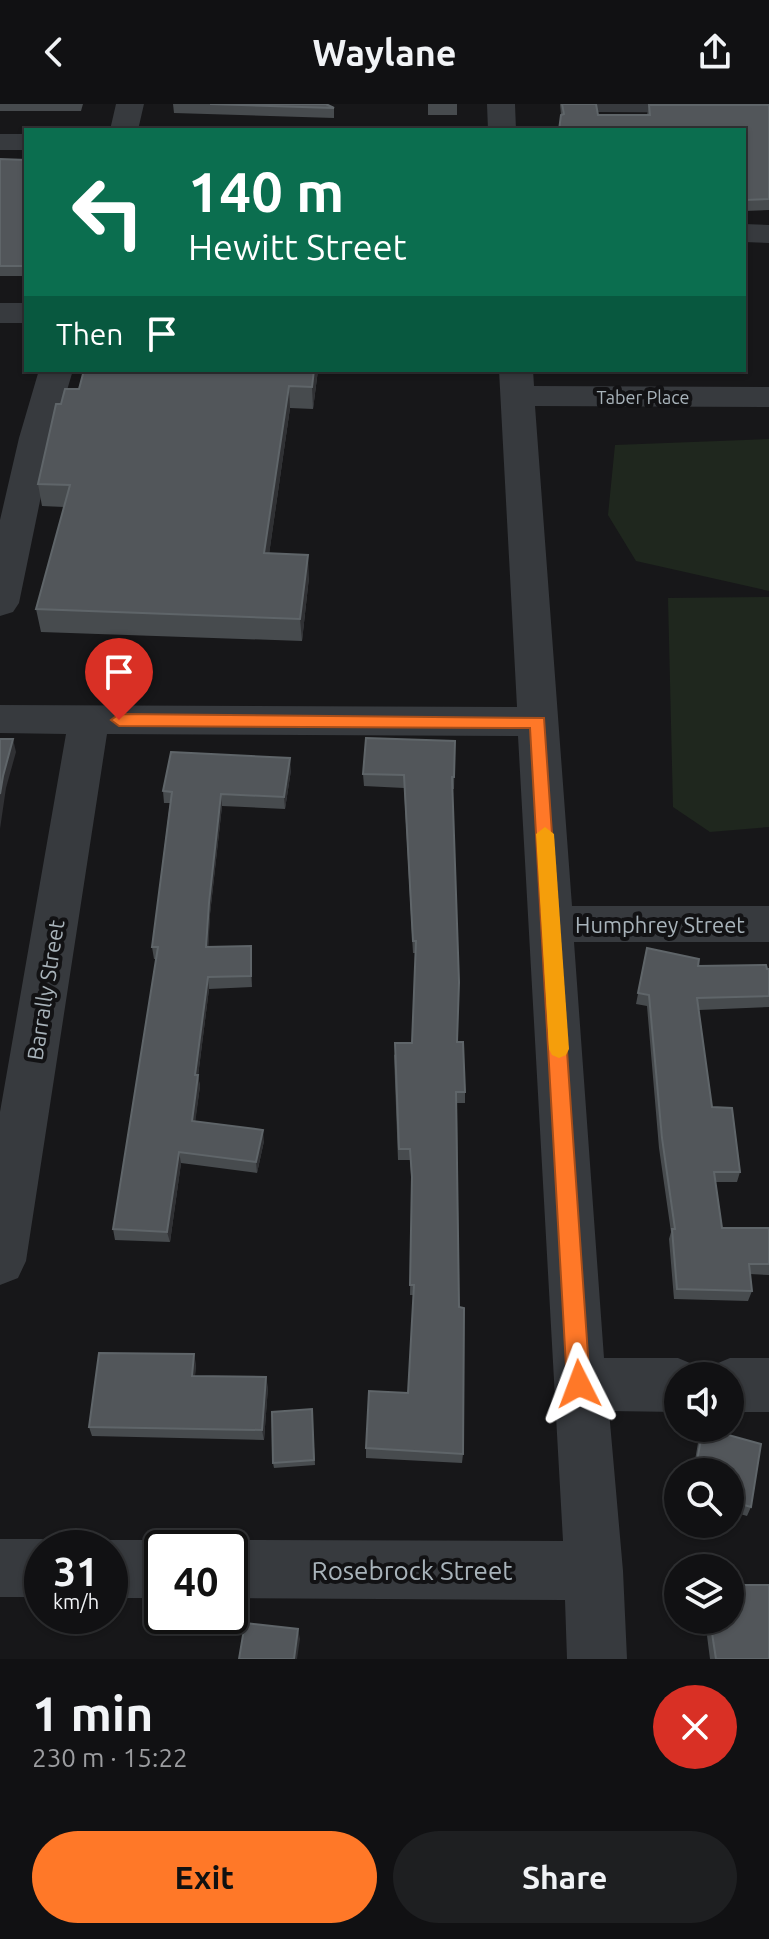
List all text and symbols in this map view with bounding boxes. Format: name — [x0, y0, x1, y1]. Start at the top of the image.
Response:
icon: back — [32, 30, 76, 74]
icon: share — [693, 30, 737, 74]
text: Waylane — [313, 32, 456, 73]
icon: left — [56, 160, 160, 264]
text: 140 m — [188, 160, 344, 223]
text: Hewitt Street — [188, 226, 407, 267]
icon: arrive — [140, 312, 184, 356]
text: Then — [56, 317, 124, 351]
street label: Taber Place — [597, 387, 690, 407]
pin — [85, 638, 153, 720]
icon: arrive — [97, 650, 141, 694]
street label: Humphrey Street — [575, 912, 745, 937]
street label: Barrally Street — [22, 918, 68, 1062]
position arrow — [537, 1342, 621, 1426]
map controls — [664, 1362, 744, 1634]
button: sound — [664, 1362, 744, 1442]
button: search — [664, 1458, 744, 1538]
speed limit sign: 40 — [144, 1530, 248, 1634]
text: 31 — [53, 1549, 99, 1594]
button: layers — [664, 1554, 744, 1634]
street label: Rosebrock Street — [311, 1556, 513, 1585]
text: km/h — [53, 1590, 99, 1613]
button: close — [653, 1685, 737, 1769]
text: 1 min — [32, 1686, 153, 1740]
text: 230 m · 15:22 — [32, 1743, 188, 1772]
button: Exit — [32, 1831, 377, 1923]
button: Share — [393, 1831, 737, 1923]

